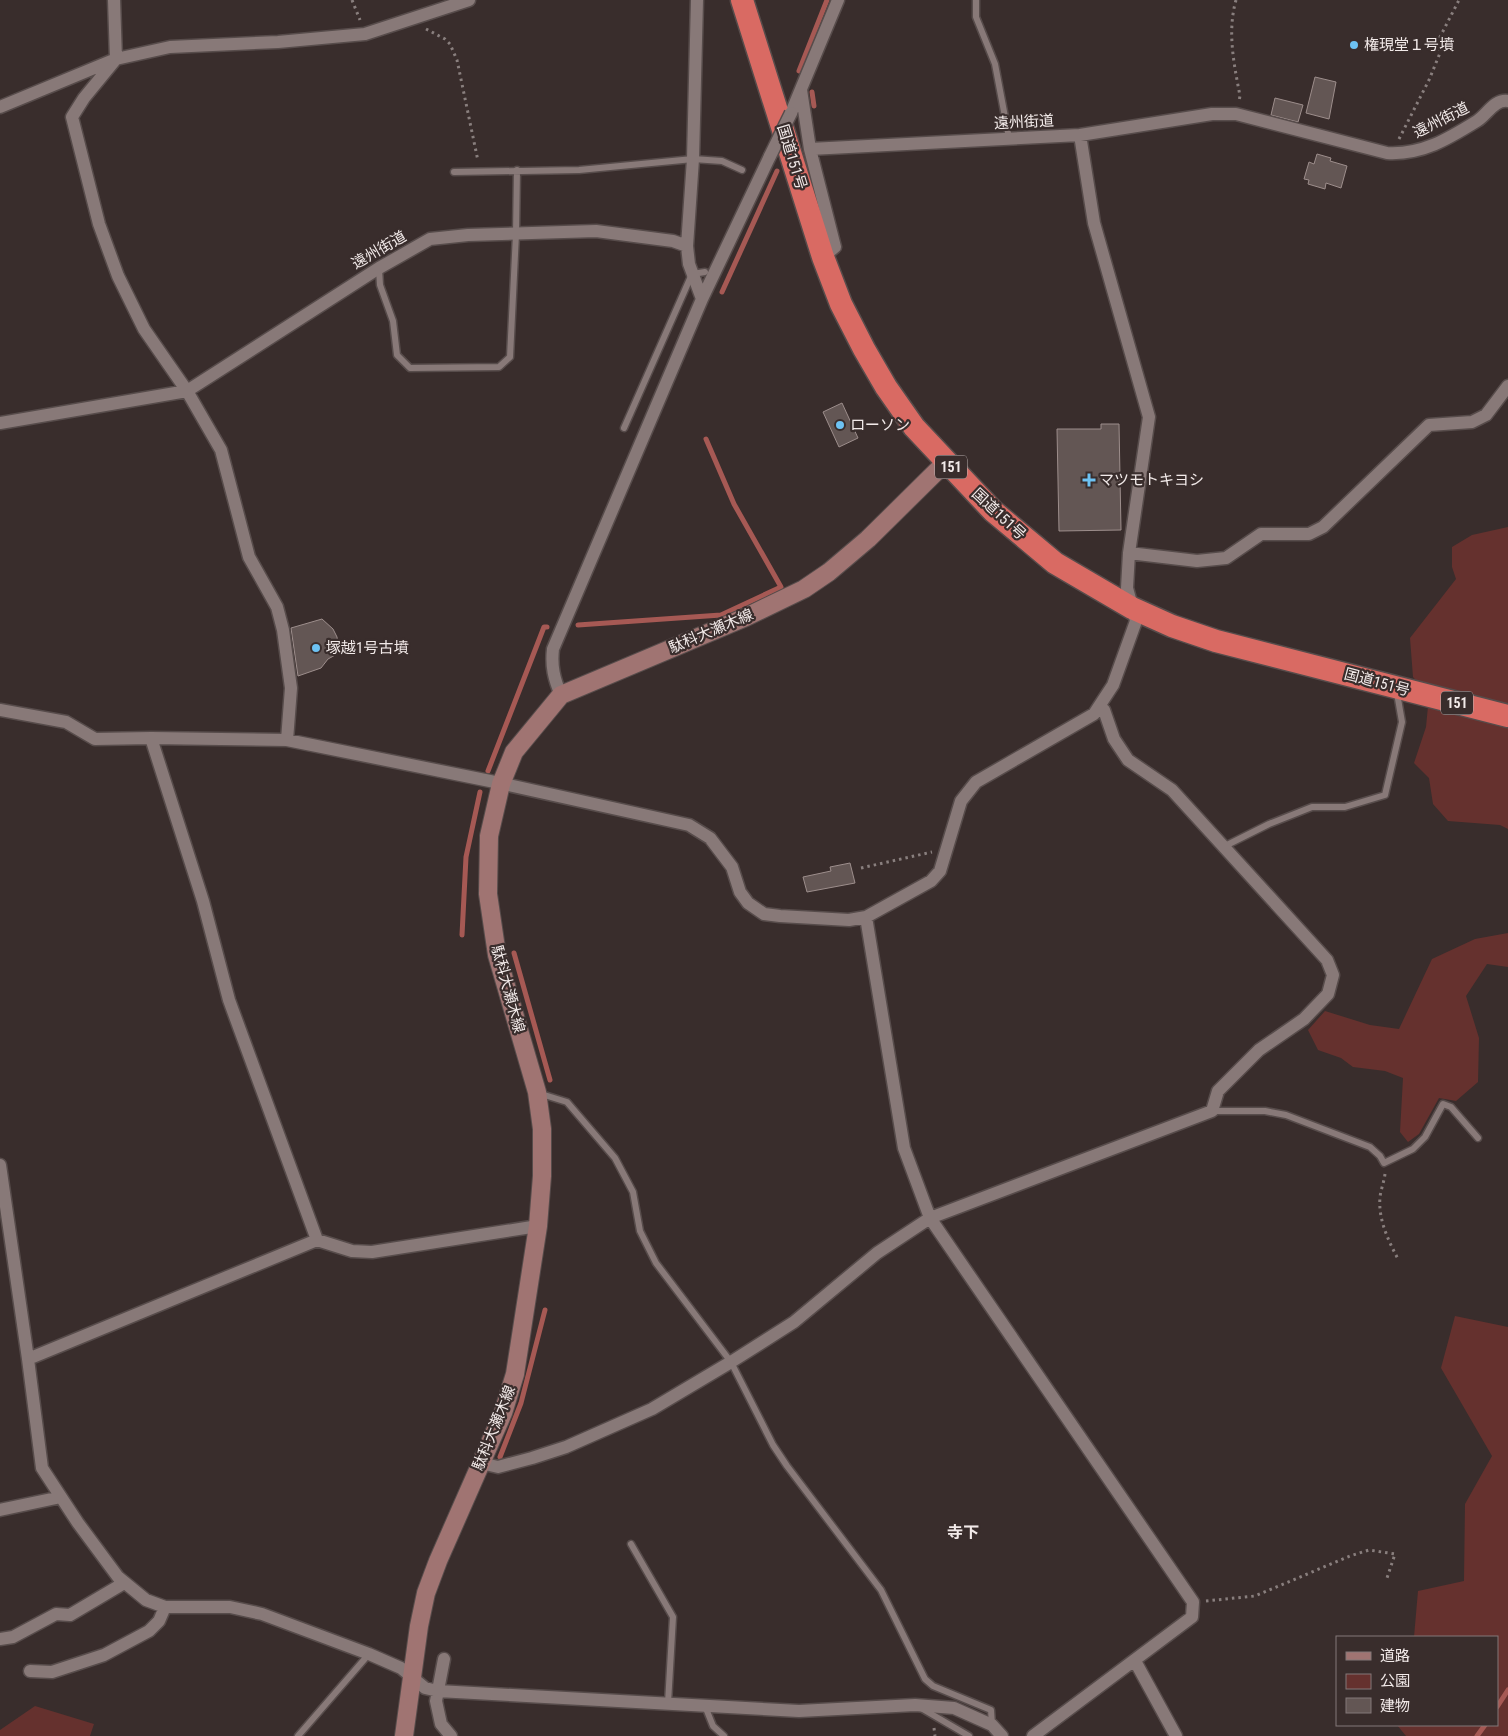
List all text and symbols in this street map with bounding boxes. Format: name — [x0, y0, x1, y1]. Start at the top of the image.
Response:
place label: 権現堂１号墳 — [1364, 36, 1454, 54]
marker: 権現堂１号墳 — [1348, 39, 1360, 51]
street label: 遠州街道 — [1410, 98, 1472, 142]
street label: 遠州街道 — [994, 111, 1054, 133]
street label: 国道151号 — [774, 122, 810, 192]
street label: 遠州街道 — [349, 227, 409, 273]
place label: ローソン — [850, 416, 910, 434]
marker: ローソン — [834, 419, 846, 431]
road number: 151 — [935, 456, 967, 478]
place label: マツモトキヨシ — [1099, 471, 1204, 489]
marker: マツモトキヨシ — [1083, 474, 1095, 486]
street label: 国道151号 — [968, 484, 1030, 544]
street label: 駄科大瀬木線 — [666, 605, 756, 657]
place label: 塚越1号古墳 — [326, 639, 408, 657]
marker: 塚越1号古墳 — [310, 642, 322, 654]
street label: 国道151号 — [1342, 665, 1412, 699]
road number: 151 — [1441, 691, 1473, 714]
street label: 駄科大瀬木線 — [488, 943, 528, 1035]
street label: 駄科大瀬木線 — [469, 1383, 519, 1473]
district label: 寺下 — [947, 1523, 979, 1542]
legend — [1336, 1636, 1498, 1726]
text: 道路 — [1380, 1647, 1410, 1665]
text: 公園 — [1380, 1672, 1410, 1690]
text: 建物 — [1380, 1697, 1410, 1715]

